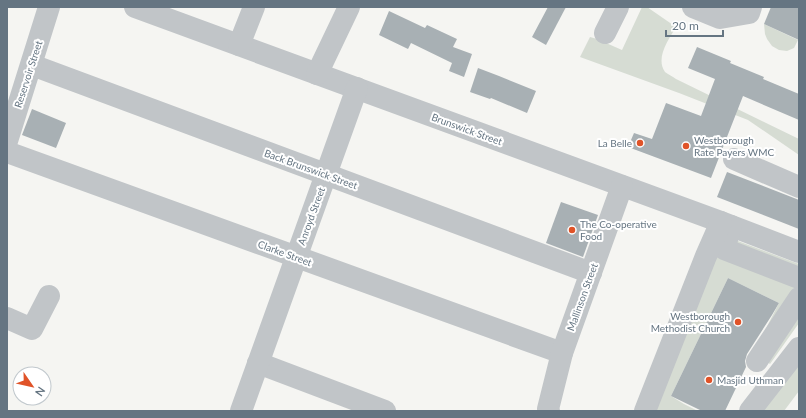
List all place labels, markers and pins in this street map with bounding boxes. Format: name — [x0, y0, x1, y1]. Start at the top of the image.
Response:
place label: Westborough Rate Payers WMC — [694, 134, 774, 158]
place label: La Belle — [598, 137, 632, 149]
marker: La Belle — [635, 138, 645, 148]
marker: Westborough Rate Payers WMC — [681, 141, 691, 151]
place label: The Co-operative Food — [580, 218, 657, 242]
marker: The Co-operative Food — [567, 225, 577, 235]
place label: Westborough Methodist Church — [651, 310, 730, 334]
marker: Westborough Methodist Church — [733, 317, 743, 327]
place label: Masjid Uthman — [717, 374, 784, 386]
marker: Masjid Uthman — [704, 375, 714, 385]

